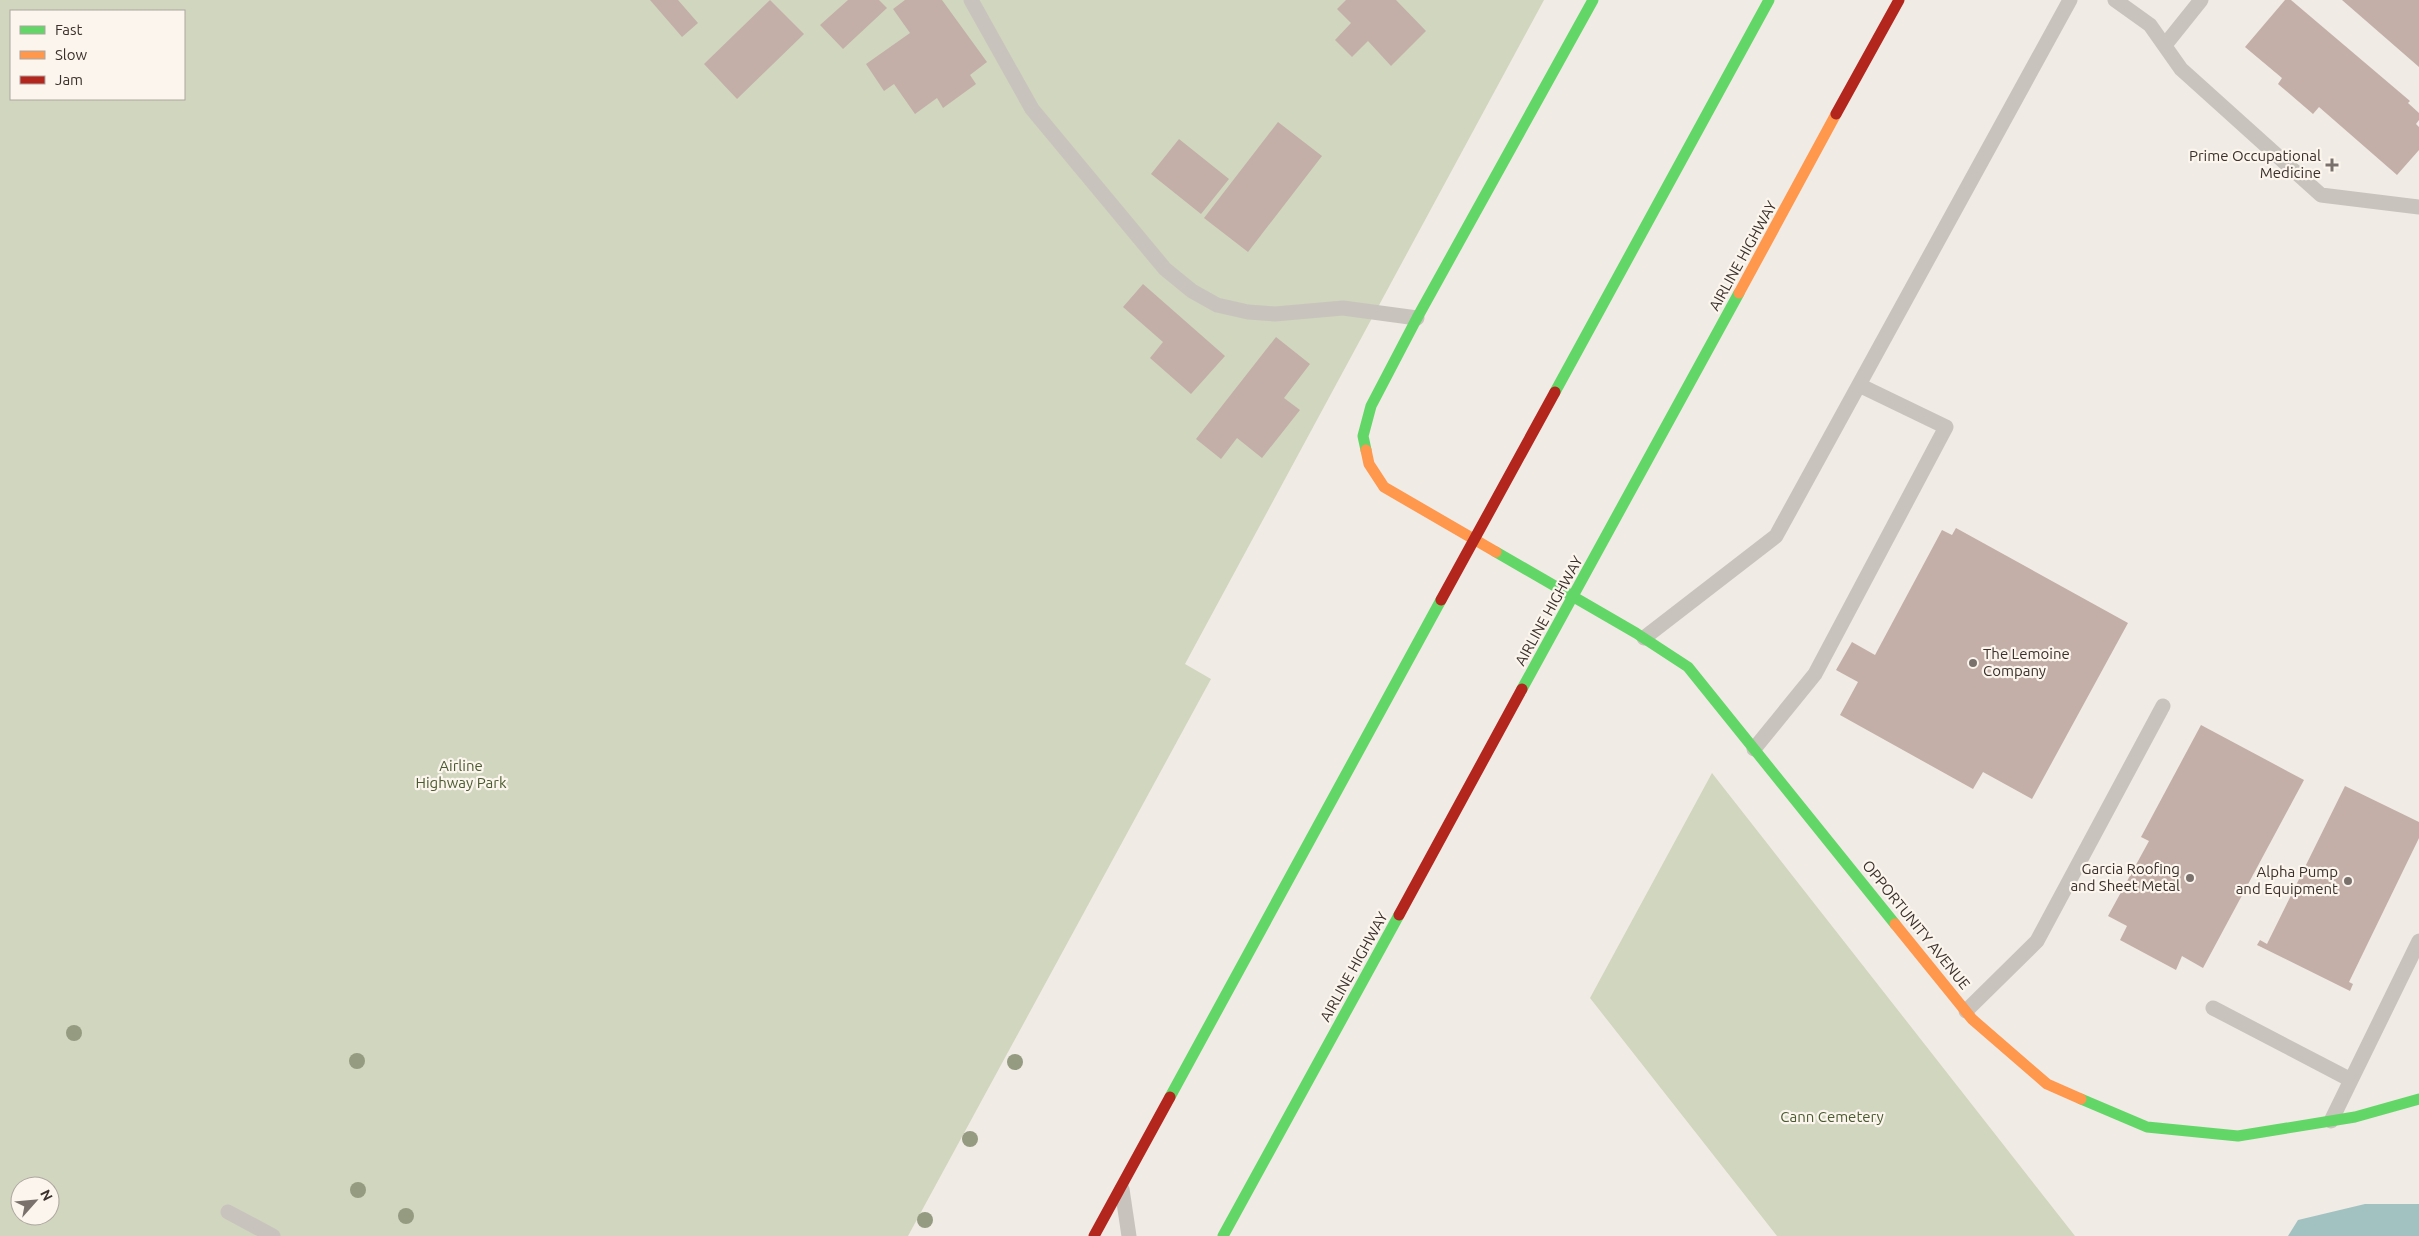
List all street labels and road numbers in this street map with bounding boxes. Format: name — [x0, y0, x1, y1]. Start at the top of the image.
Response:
street label: AIRLINE HIGHWAY — [1705, 198, 1780, 314]
street label: AIRLINE HIGHWAY — [1511, 553, 1586, 669]
street label: OPPORTUNITY AVENUE — [1859, 857, 1974, 993]
street label: AIRLINE HIGHWAY — [1316, 909, 1391, 1025]

